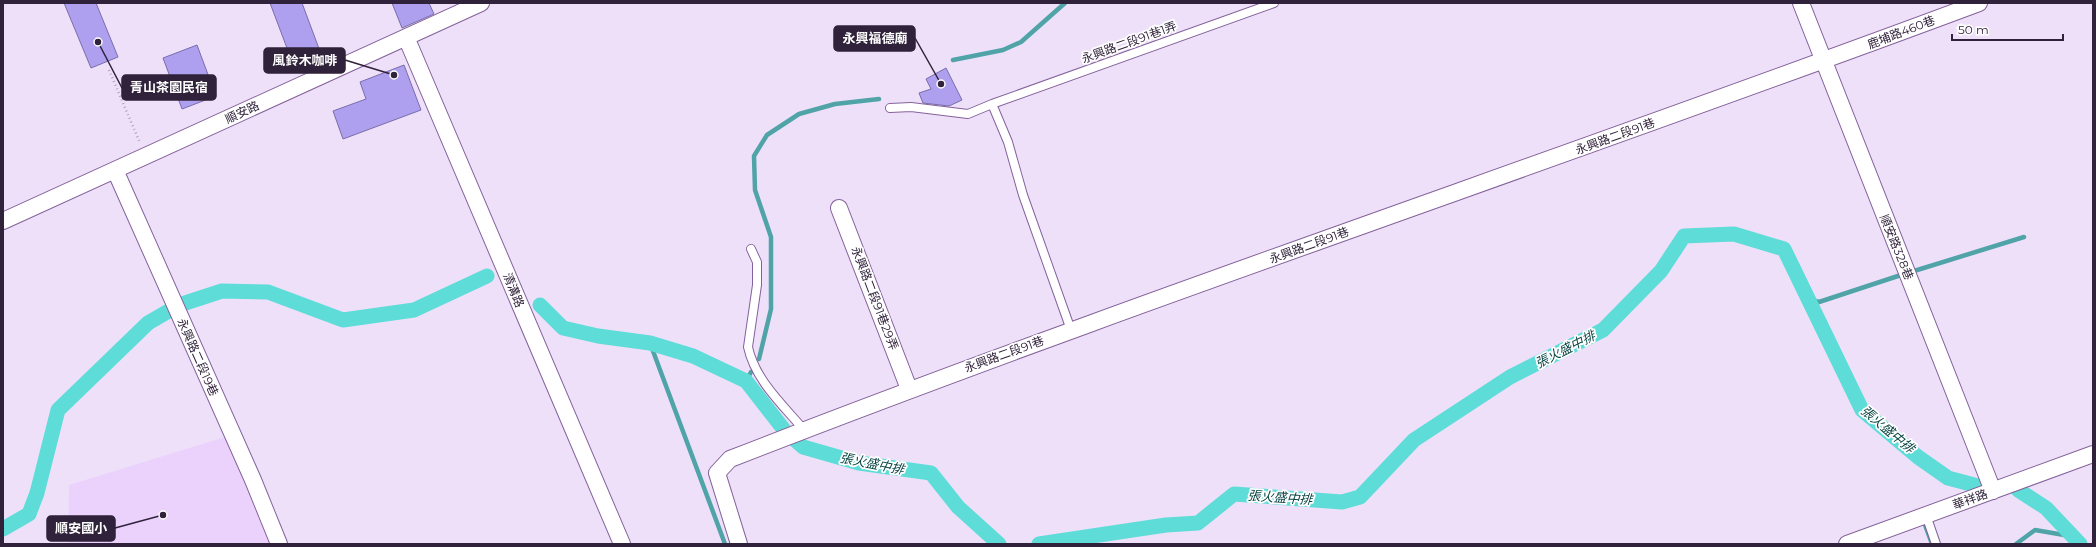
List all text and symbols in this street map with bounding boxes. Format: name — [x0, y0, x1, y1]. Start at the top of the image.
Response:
street label: 鹿埔路460巷 — [1865, 12, 1937, 52]
scale bar — [1952, 16, 2063, 42]
street label: 永興路二段91巷1弄 — [1079, 18, 1179, 66]
text: 50 m — [1958, 22, 1989, 37]
callout: 永興福德廟 — [834, 26, 915, 51]
text: 永興福德廟 — [842, 30, 908, 46]
callout: 風鈴木咖啡 — [264, 48, 345, 73]
text: 風鈴木咖啡 — [272, 52, 338, 68]
callout: 青山茶園民宿 — [122, 75, 216, 100]
text: 青山茶園民宿 — [130, 79, 208, 95]
street label: 順安路 — [223, 98, 261, 126]
street label: 永興路二段91巷 — [1573, 115, 1657, 157]
street label: 順安路328巷 — [1877, 212, 1917, 282]
street label: 永興路二段91巷 — [1267, 224, 1351, 266]
street label: 永興路二段91巷29弄 — [848, 244, 902, 352]
street label: 清溝路 — [500, 270, 528, 310]
street label: 永興路二段19巷 — [174, 316, 222, 398]
water label: 張火盛中排 — [1532, 326, 1599, 371]
street label: 永興路二段91巷 — [962, 333, 1046, 375]
water label: 張火盛中排 — [1858, 402, 1920, 457]
water label: 張火盛中排 — [839, 449, 907, 477]
street label: 華祥路 — [1951, 486, 1989, 512]
water label: 張火盛中排 — [1247, 487, 1315, 507]
callout: 順安國小 — [47, 516, 115, 541]
text: 順安國小 — [55, 520, 108, 536]

